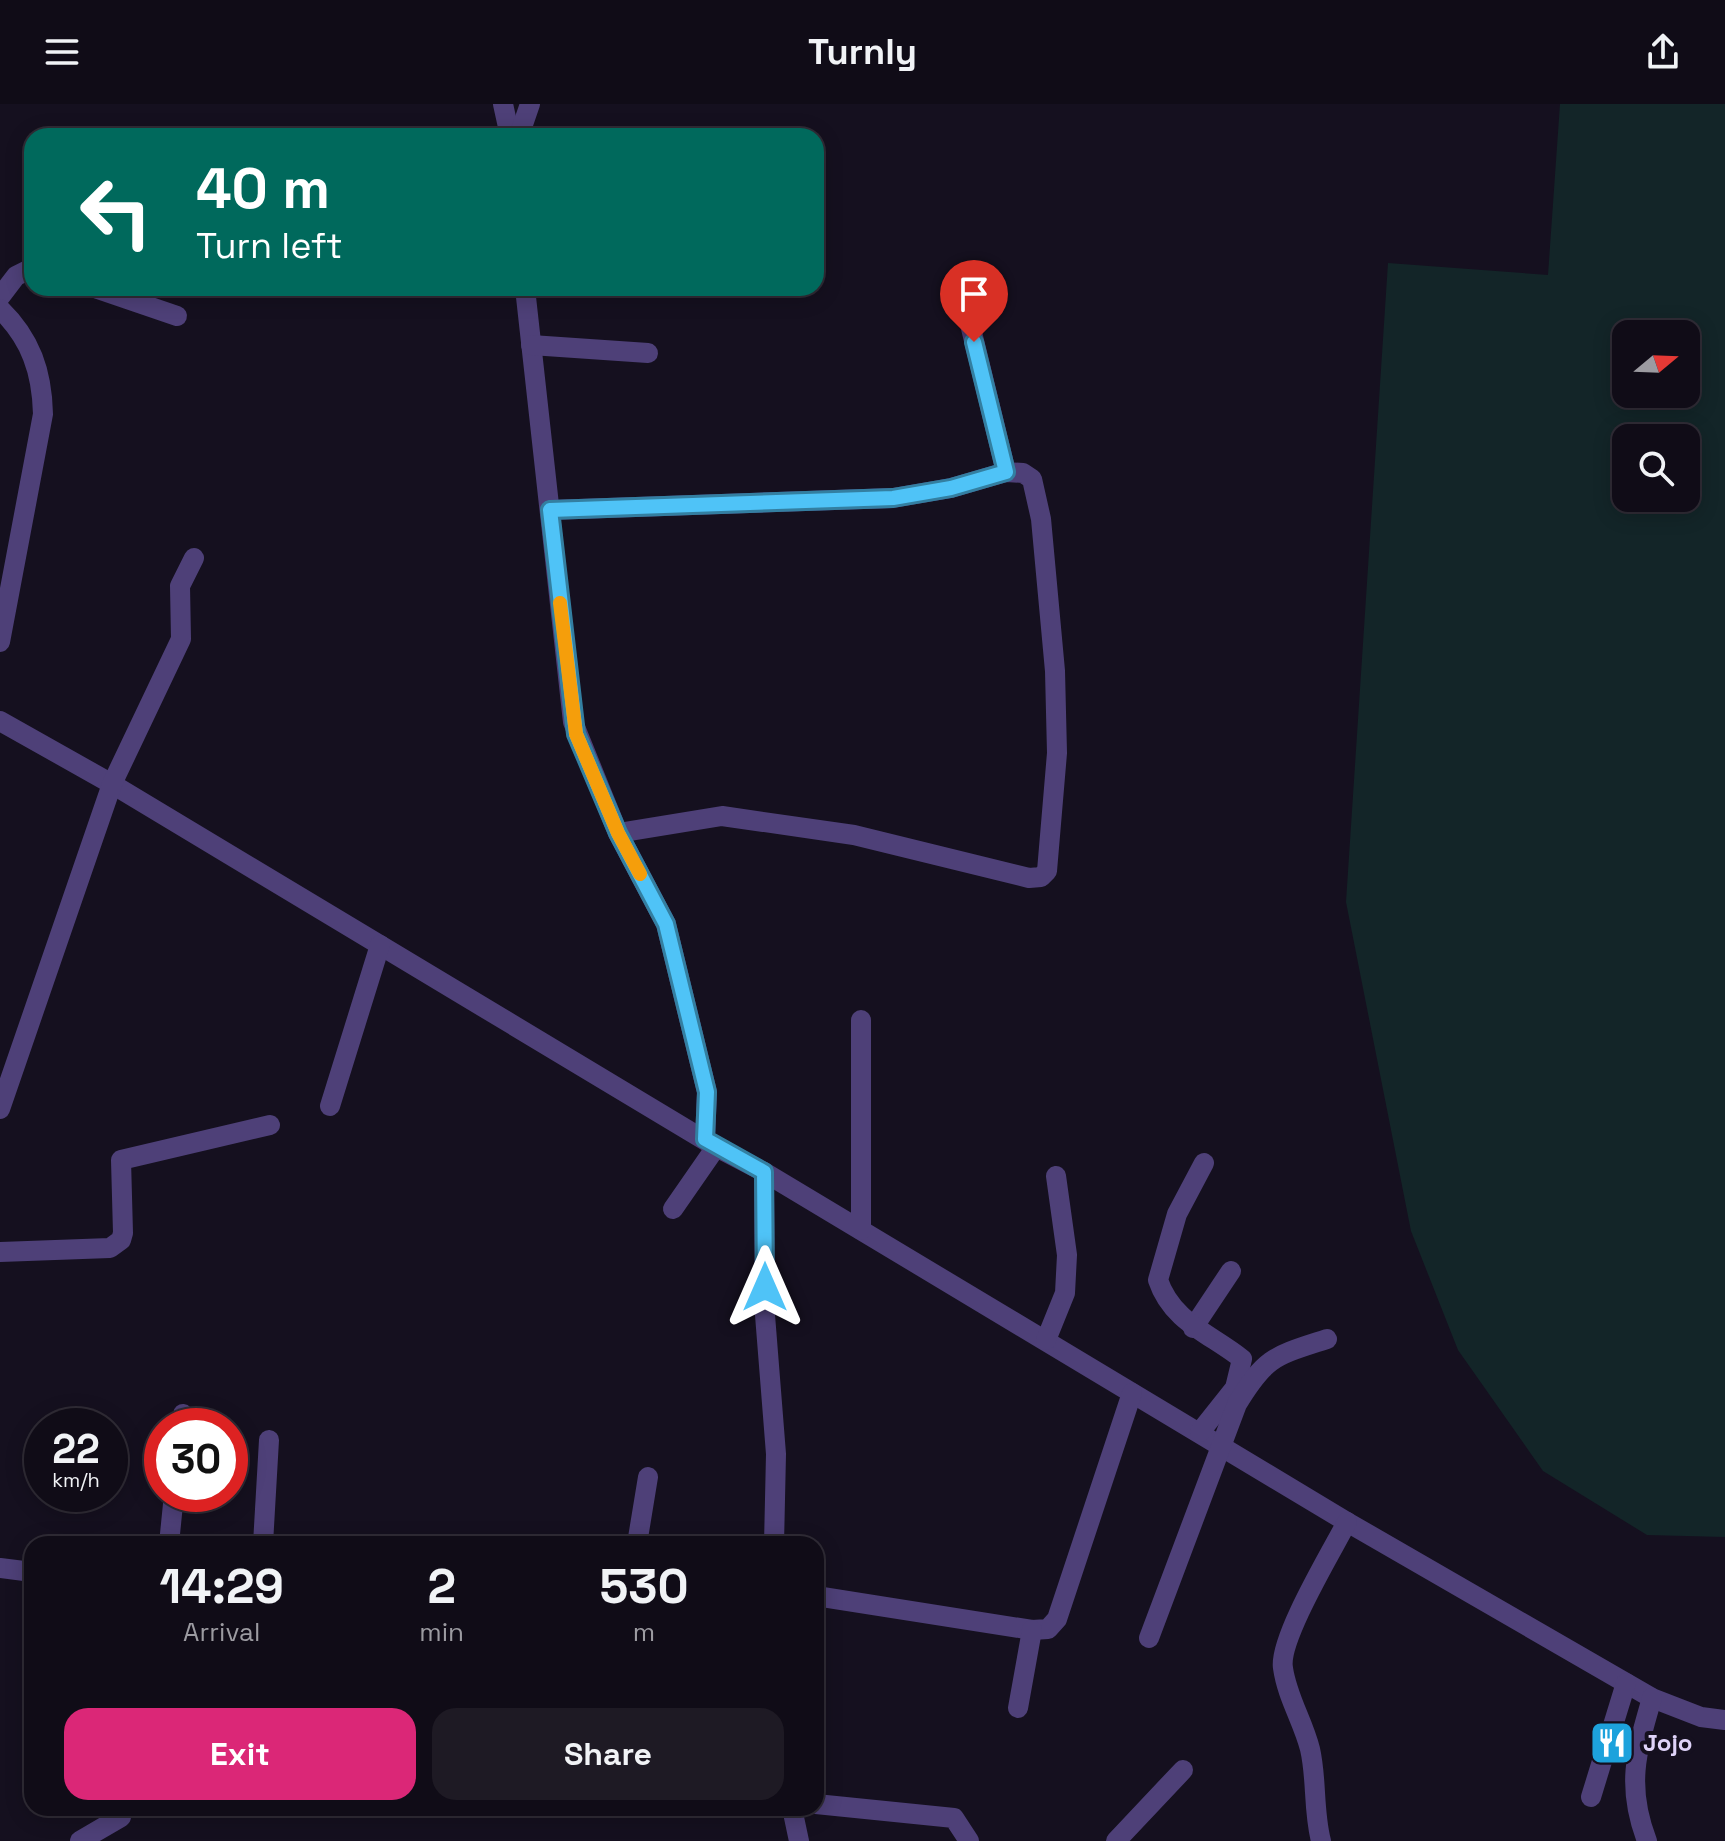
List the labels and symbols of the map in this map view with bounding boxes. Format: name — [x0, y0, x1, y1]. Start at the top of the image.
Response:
pin — [940, 260, 1008, 342]
north arrow — [1612, 320, 1700, 408]
position arrow — [723, 1245, 807, 1329]
speed limit sign: 30 — [144, 1408, 248, 1512]
restaurant icon: Jojo — [1588, 1719, 1636, 1767]
place label: Jojo — [1643, 1727, 1693, 1758]

